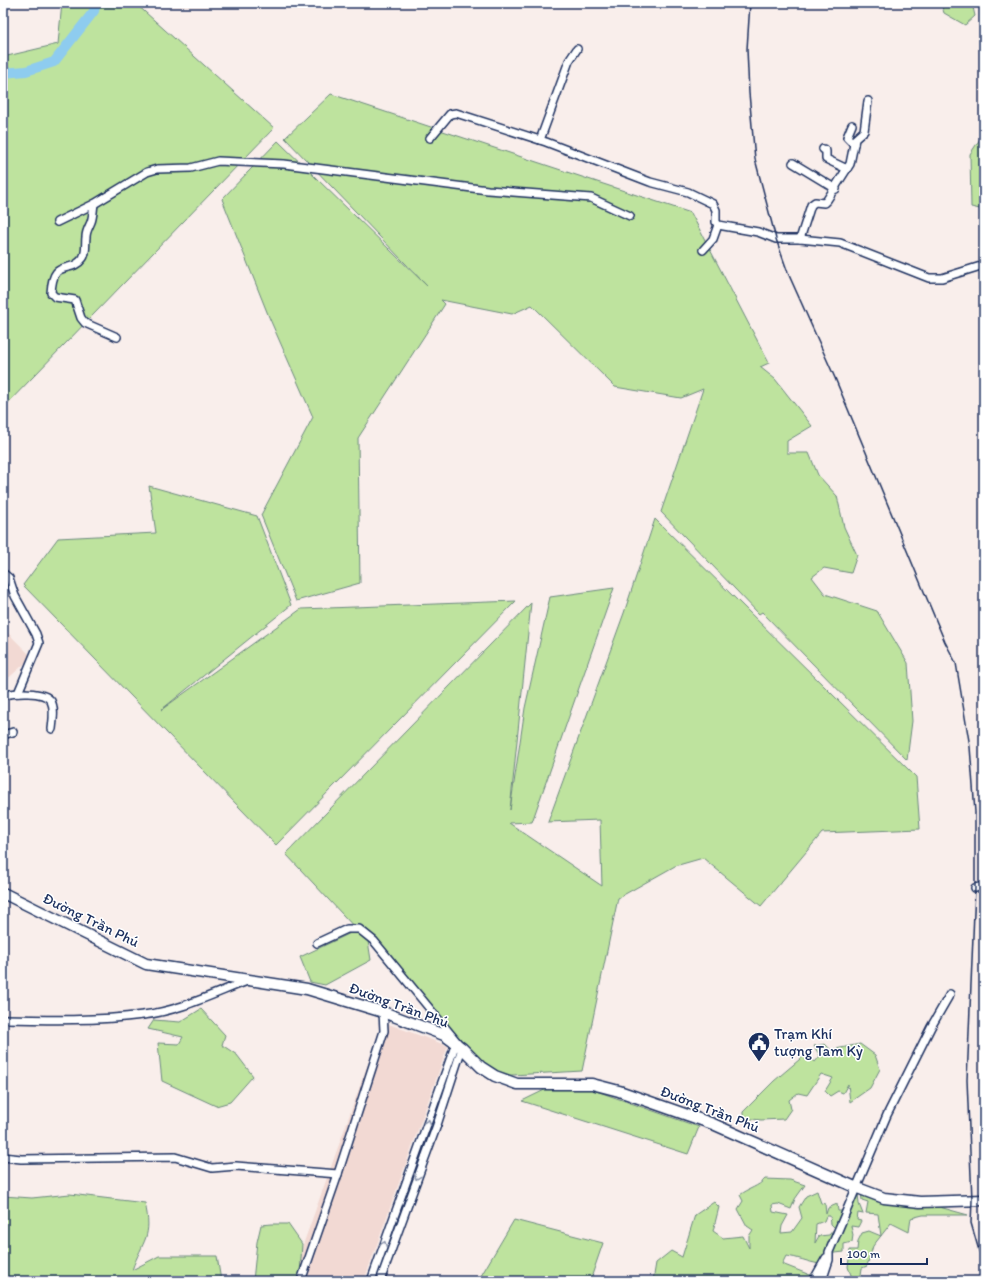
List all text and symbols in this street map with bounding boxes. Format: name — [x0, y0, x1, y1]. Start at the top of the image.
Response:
street label: Đường Trần Phú — [40, 889, 142, 951]
street label: Đường Trần Phú — [347, 979, 451, 1031]
place label: Trạm Khí tượng Tam Kỳ — [774, 1025, 863, 1060]
public building icon: Trạm Khí tượng Tam Kỳ — [746, 1030, 772, 1063]
street label: Đường Trần Phú — [658, 1082, 762, 1136]
one-way arrow — [423, 1118, 432, 1125]
one-way arrow — [414, 1173, 422, 1180]
scale bar — [841, 1240, 927, 1266]
one-way arrow — [380, 1241, 388, 1248]
text: 100 m — [847, 1247, 880, 1261]

